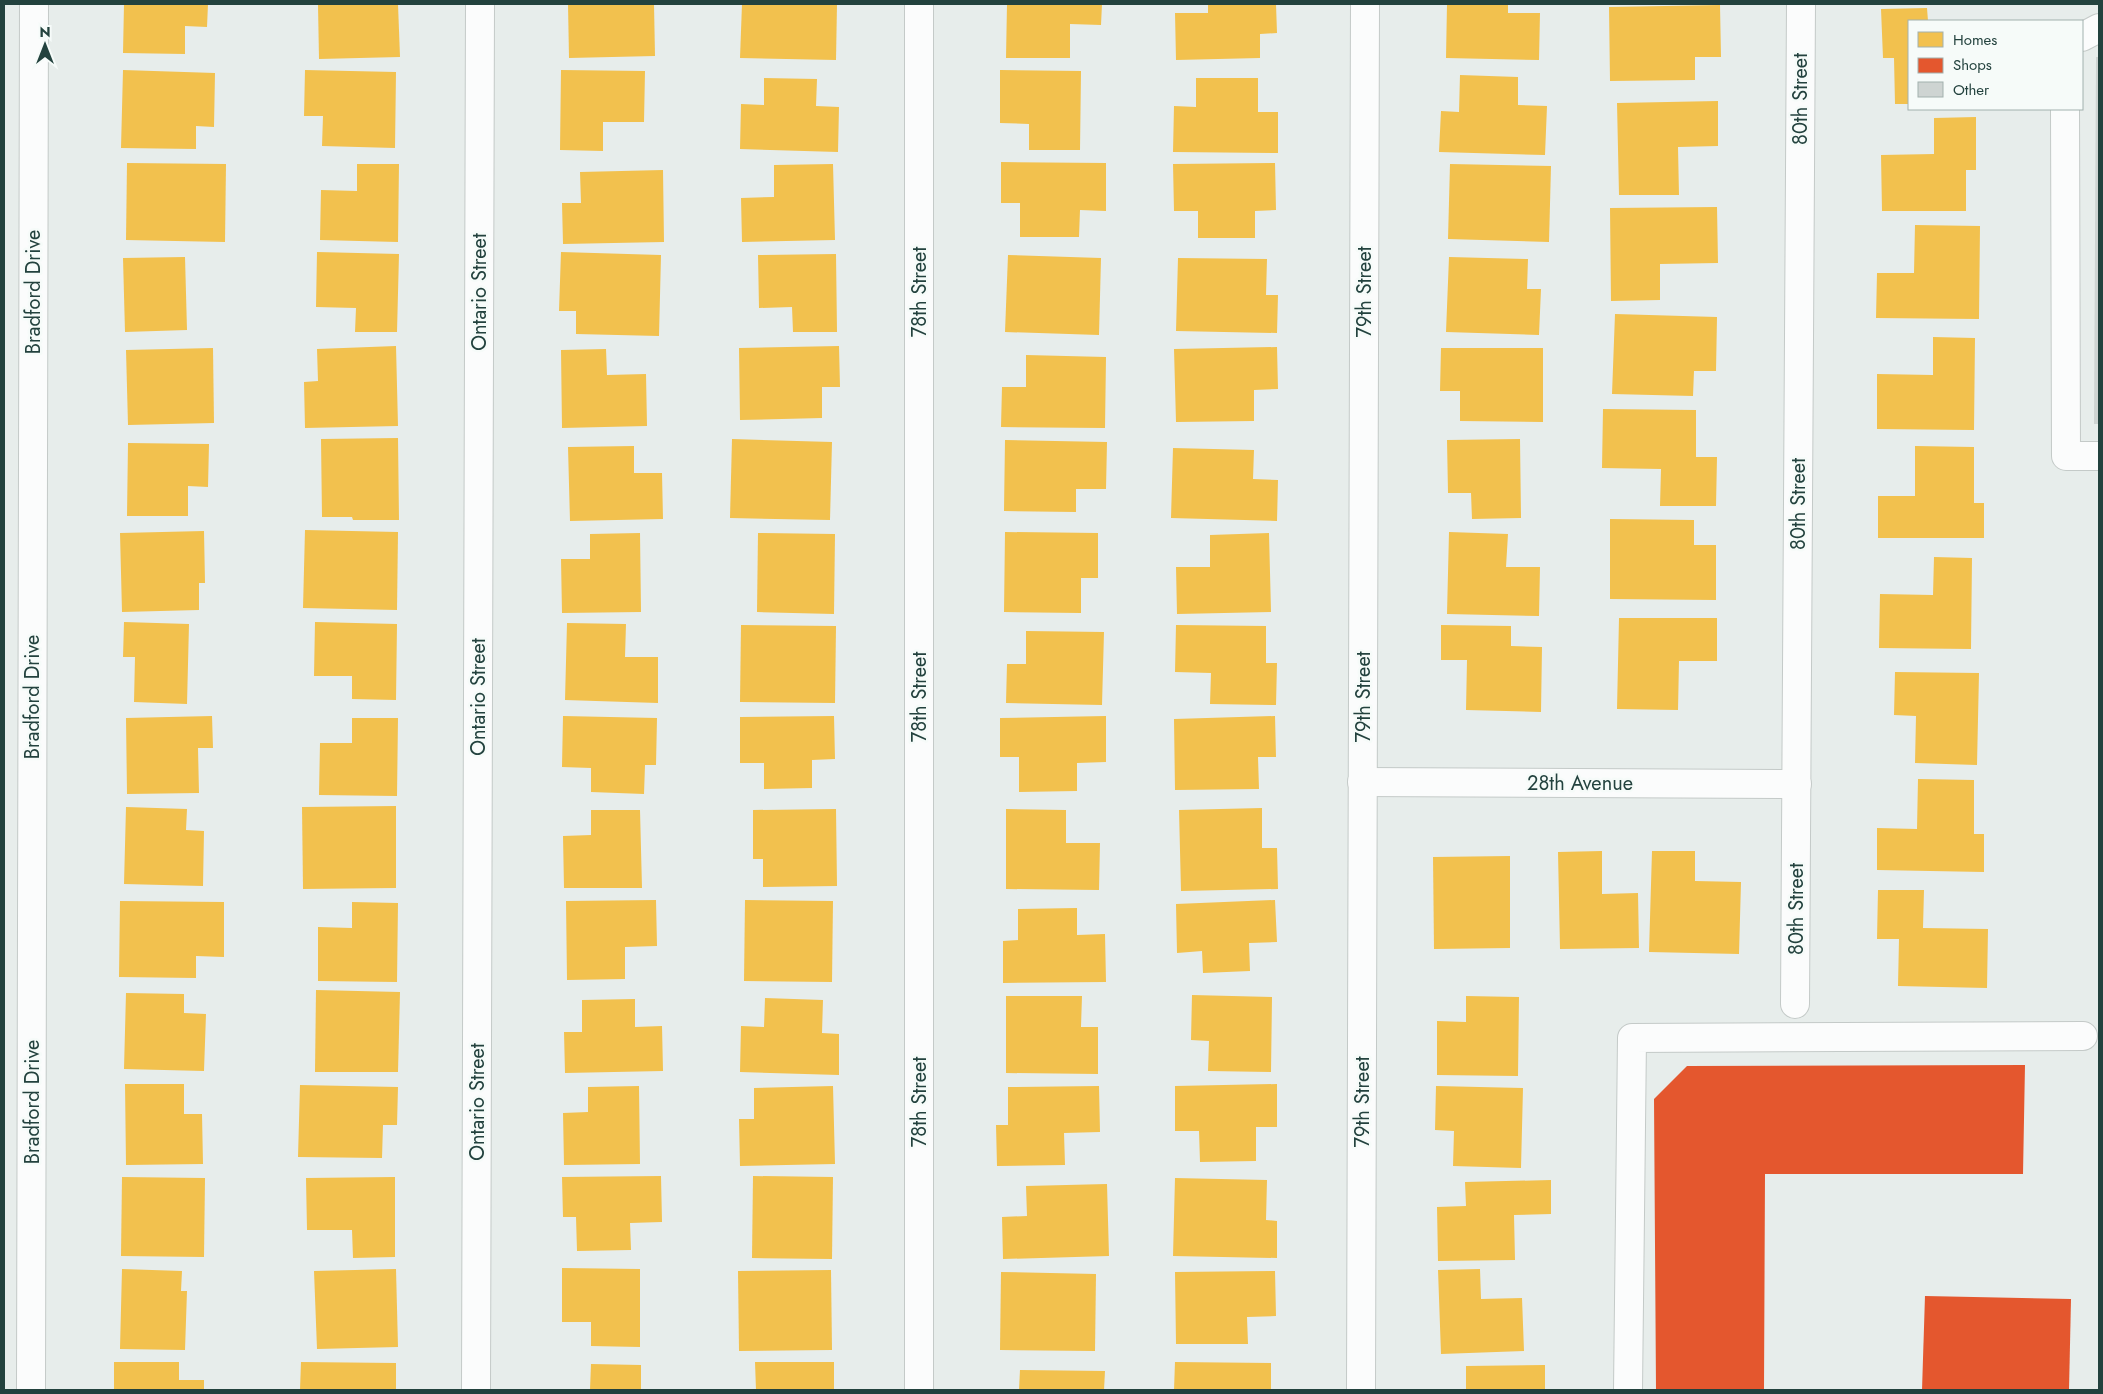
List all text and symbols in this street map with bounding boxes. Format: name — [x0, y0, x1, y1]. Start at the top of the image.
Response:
north arrow — [20, 20, 70, 70]
legend — [1908, 20, 2083, 110]
text: N — [39, 22, 51, 42]
text: Homes — [1953, 29, 1997, 51]
street label: 80th Street — [1786, 53, 1815, 145]
text: Shops — [1953, 54, 1992, 76]
text: Other — [1953, 79, 1990, 101]
street label: Bradford Drive — [19, 230, 48, 354]
street label: Ontario Street — [465, 233, 494, 351]
street label: 79th Street — [1350, 246, 1379, 338]
street label: 78th Street — [905, 247, 934, 337]
street label: 80th Street — [1784, 458, 1813, 550]
street label: Bradford Drive — [18, 635, 47, 759]
street label: Ontario Street — [464, 638, 493, 756]
street label: 79th Street — [1349, 651, 1378, 743]
street label: 78th Street — [905, 652, 934, 742]
street label: 28th Avenue — [1527, 769, 1633, 798]
street label: 80th Street — [1782, 863, 1811, 955]
street label: Bradford Drive — [18, 1040, 47, 1164]
street label: Ontario Street — [463, 1043, 492, 1161]
street label: 79th Street — [1348, 1056, 1377, 1148]
street label: 78th Street — [905, 1057, 934, 1147]

